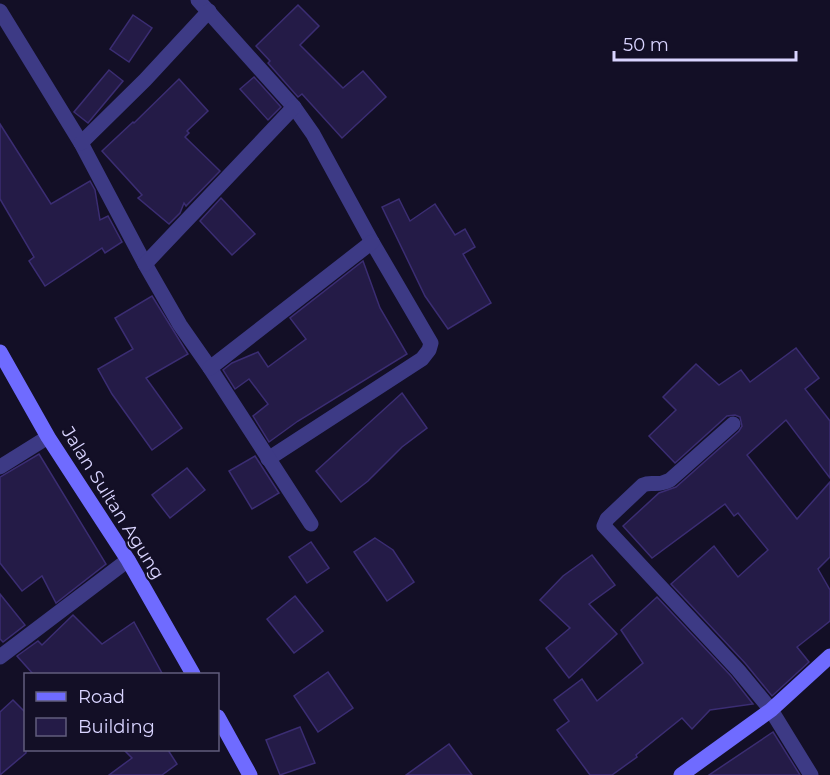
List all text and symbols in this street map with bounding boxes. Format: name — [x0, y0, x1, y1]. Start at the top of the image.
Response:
scale bar — [614, 24, 796, 62]
text: 50 m — [623, 34, 669, 56]
street label: Jalan Sultan Agung — [57, 422, 169, 583]
legend — [24, 673, 219, 751]
text: Road — [78, 686, 125, 708]
text: Building — [78, 716, 155, 738]

